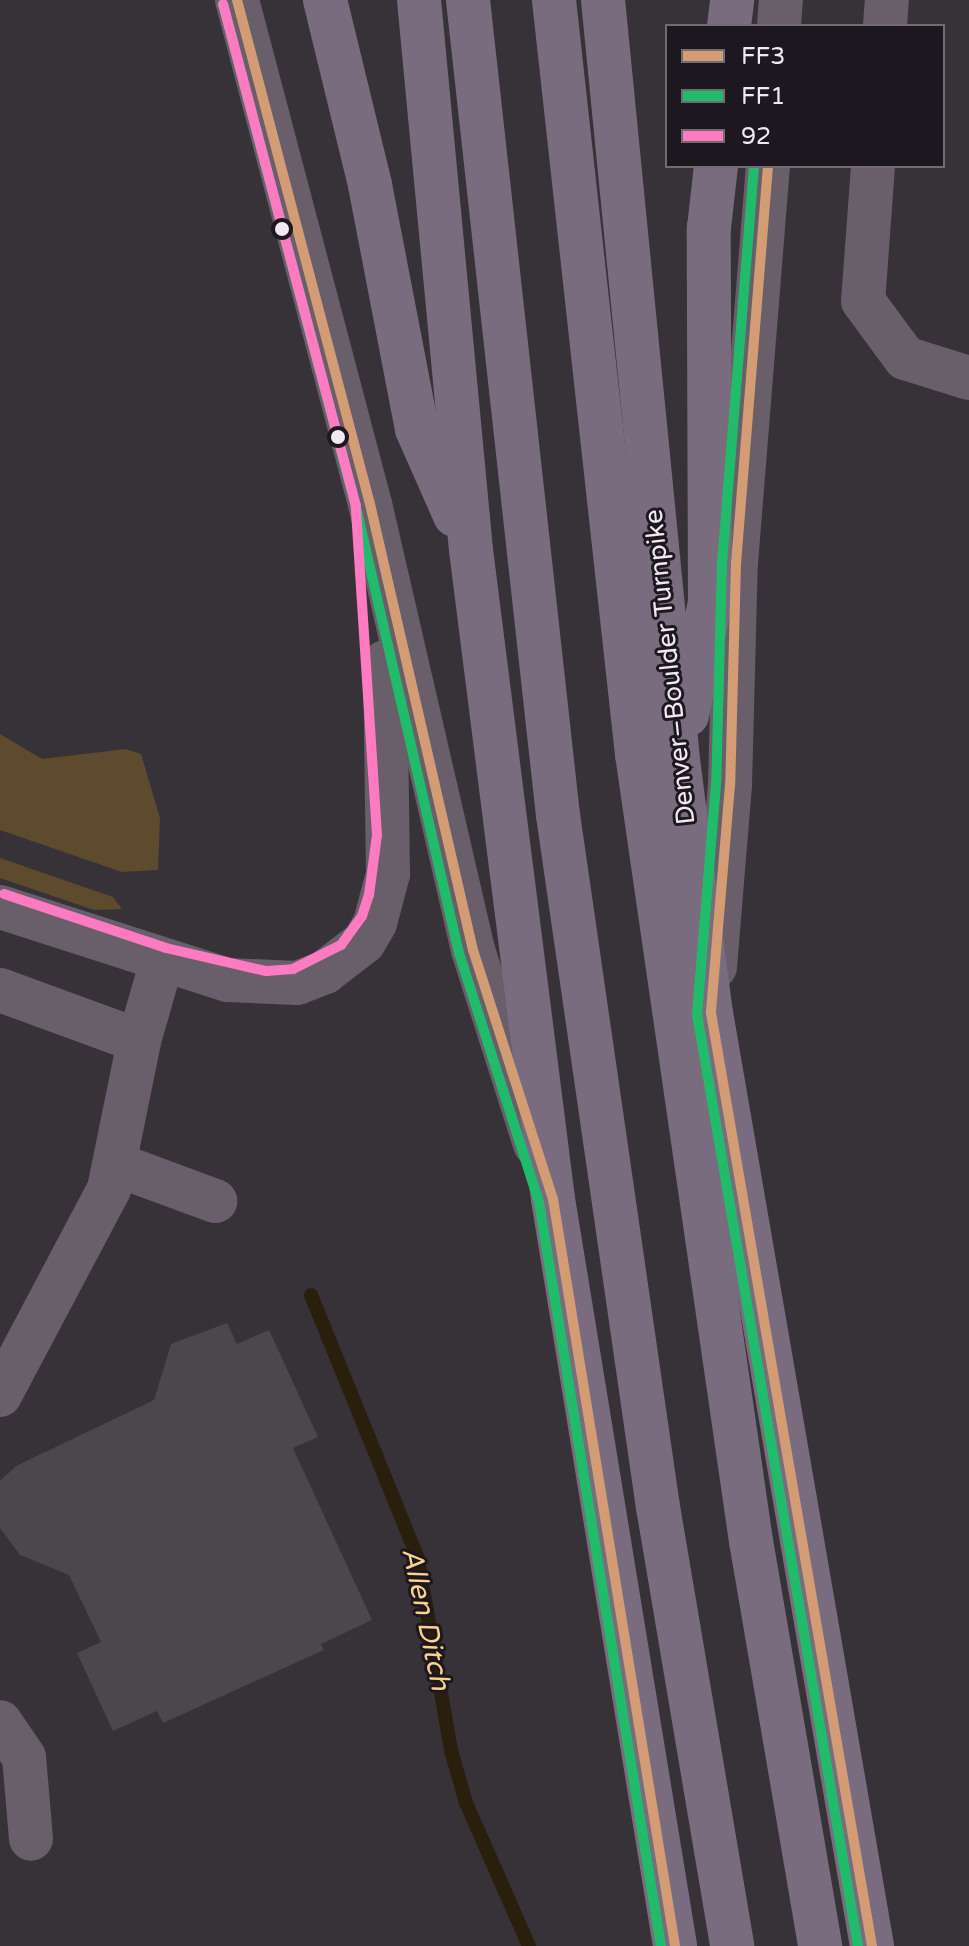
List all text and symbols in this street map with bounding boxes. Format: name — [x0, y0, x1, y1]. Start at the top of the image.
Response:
legend — [665, 24, 945, 168]
text: FF3 — [741, 42, 785, 71]
text: FF1 — [741, 82, 785, 111]
text: 92 — [741, 122, 771, 151]
unlabelled marker — [274, 221, 290, 237]
unlabelled marker — [330, 429, 346, 445]
street label: Denver–Boulder Turnpike — [638, 508, 702, 826]
water label: Allen Ditch — [394, 1545, 458, 1693]

